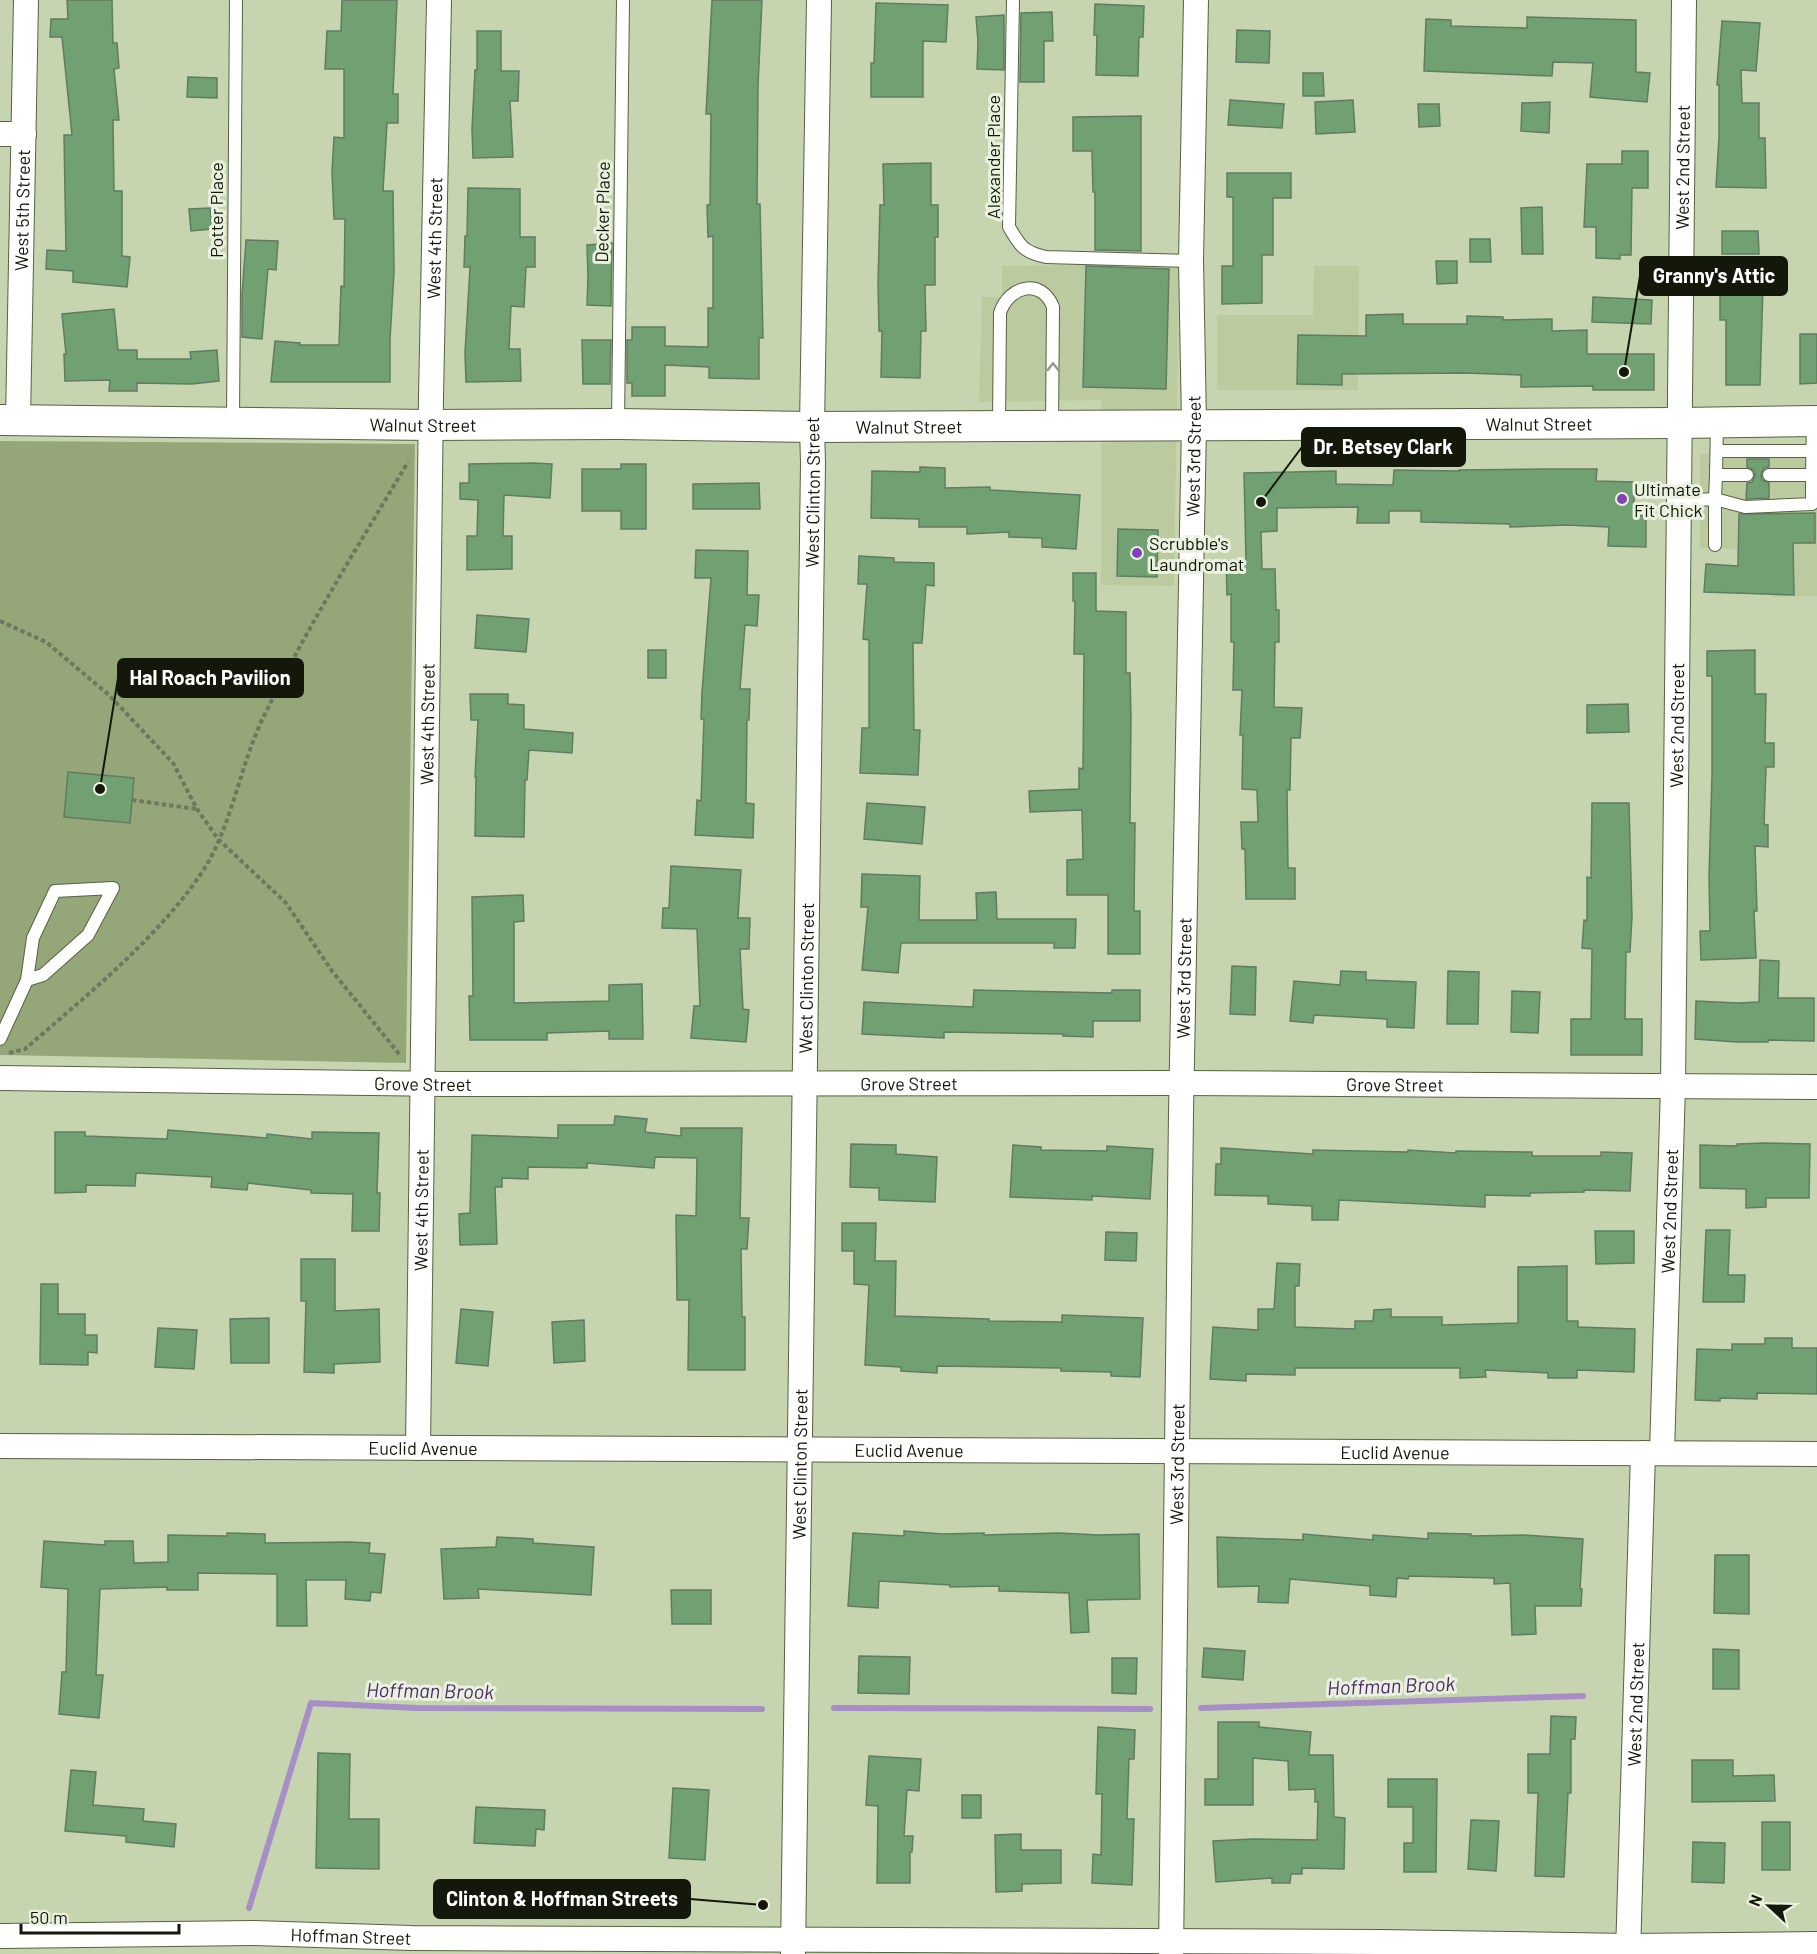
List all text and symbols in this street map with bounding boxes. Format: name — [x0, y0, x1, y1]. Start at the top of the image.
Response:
street label: Alexander Place — [982, 95, 1004, 219]
street label: West 2nd Street — [1671, 105, 1694, 230]
street label: West 5th Street — [10, 149, 34, 271]
street label: Decker Place — [590, 161, 614, 263]
street label: Potter Place — [205, 162, 227, 258]
street label: West 4th Street — [422, 177, 446, 299]
callout: Granny's Attic — [1640, 257, 1787, 295]
text: Granny's Attic — [1653, 263, 1776, 287]
one-way arrow — [1047, 363, 1059, 372]
street label: West 3rd Street — [1181, 395, 1205, 517]
street label: Walnut Street — [1485, 412, 1592, 435]
street label: Walnut Street — [369, 413, 477, 436]
street label: Walnut Street — [855, 415, 963, 438]
street label: West Clinton Street — [801, 416, 824, 568]
callout: Dr. Betsey Clark — [1302, 428, 1465, 466]
text: Dr. Betsey Clark — [1313, 434, 1453, 458]
place label: Ultimate Fit Chick — [1634, 478, 1703, 521]
marker: Ultimate Fit Chick — [1615, 492, 1629, 506]
place label: Scrubble's Laundromat — [1149, 532, 1244, 575]
marker: Scrubble's Laundromat — [1130, 546, 1144, 560]
callout: Hal Roach Pavilion — [118, 659, 303, 697]
street label: West 4th Street — [415, 663, 439, 785]
street label: West 2nd Street — [1665, 663, 1688, 788]
text: Hal Roach Pavilion — [129, 665, 291, 689]
street label: West Clinton Street — [794, 902, 818, 1054]
street label: West 3rd Street — [1171, 917, 1196, 1039]
street label: Grove Street — [374, 1072, 472, 1095]
street label: Grove Street — [860, 1072, 958, 1094]
street label: Grove Street — [1346, 1073, 1444, 1096]
street label: West 2nd Street — [1656, 1148, 1682, 1274]
street label: West 4th Street — [409, 1149, 433, 1271]
street label: West Clinton Street — [788, 1388, 812, 1540]
street label: West 3rd Street — [1165, 1403, 1189, 1525]
street label: Euclid Avenue — [368, 1437, 478, 1459]
street label: Euclid Avenue — [854, 1439, 964, 1461]
street label: Euclid Avenue — [1340, 1441, 1450, 1463]
street label: West 2nd Street — [1623, 1641, 1648, 1767]
water label: Hoffman Brook — [1327, 1671, 1456, 1699]
water label: Hoffman Brook — [366, 1677, 494, 1703]
north arrow — [1739, 1876, 1799, 1936]
callout: Clinton & Hoffman Streets — [434, 1880, 690, 1918]
text: Clinton & Hoffman Streets — [446, 1886, 678, 1910]
text: N — [1744, 1892, 1765, 1909]
scale bar — [21, 1897, 178, 1935]
text: 50 m — [30, 1906, 68, 1928]
street label: Hoffman Street — [290, 1923, 412, 1949]

